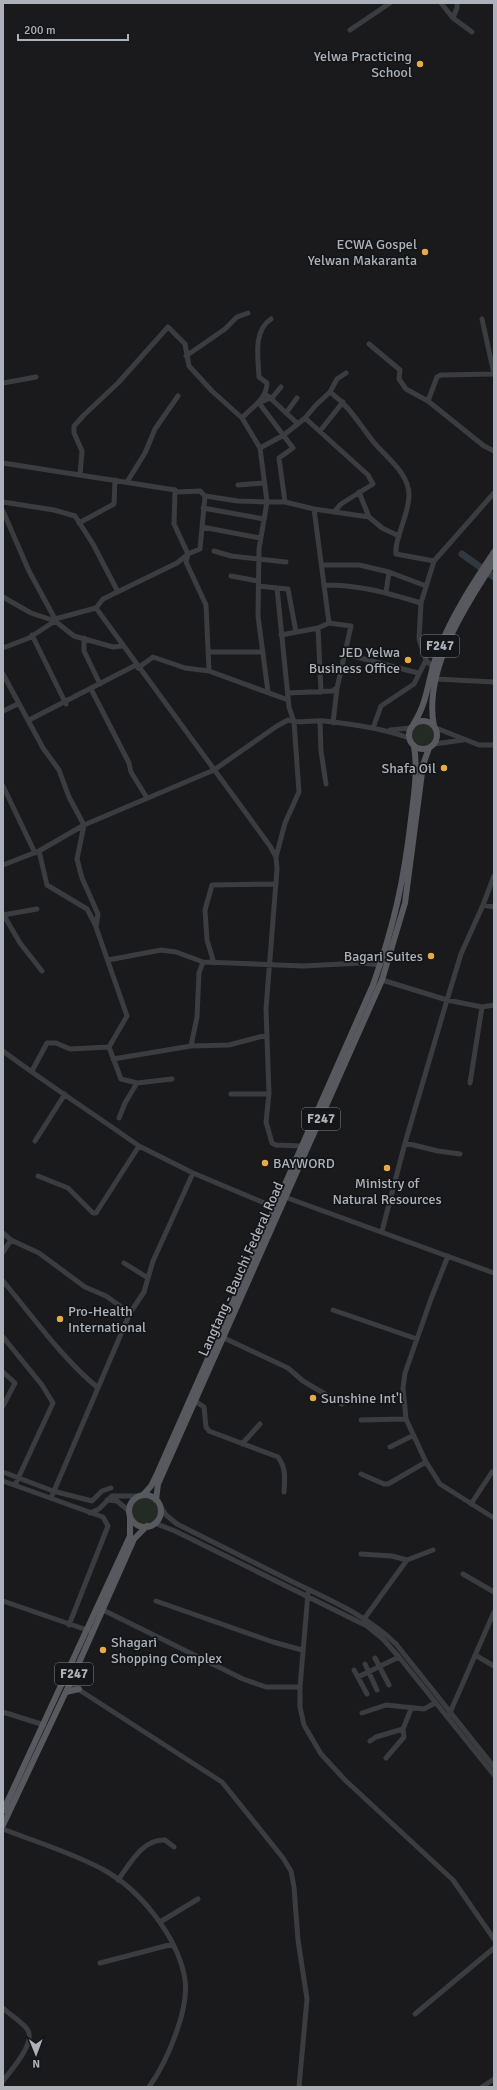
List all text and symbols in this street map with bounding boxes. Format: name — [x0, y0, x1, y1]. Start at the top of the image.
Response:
scale bar — [18, 16, 128, 42]
text: 200 m — [24, 23, 56, 38]
place label: Yelwa Practicing School — [314, 48, 412, 81]
marker: Yelwa Practicing School — [415, 59, 425, 69]
place label: ECWA Gospel Yelwan Makaranta — [308, 236, 417, 269]
marker: ECWA Gospel Yelwan Makaranta — [420, 247, 430, 257]
road number: F247 — [421, 635, 459, 657]
place label: JED Yelwa Business Office — [309, 644, 400, 677]
marker: JED Yelwa Business Office — [403, 655, 413, 665]
place label: Shafa Oil — [381, 760, 436, 777]
marker: Shafa Oil — [439, 763, 449, 773]
place label: Bagari Suites — [344, 948, 423, 965]
marker: Bagari Suites — [426, 951, 436, 961]
road number: F247 — [302, 1108, 340, 1130]
place label: BAYWORD — [273, 1155, 335, 1172]
marker: BAYWORD — [260, 1158, 270, 1168]
marker: Ministry of Natural Resources — [382, 1163, 392, 1173]
place label: Ministry of Natural Resources — [332, 1175, 442, 1208]
street label: Langtang - Bauchi Federal Road — [195, 1179, 287, 1359]
place label: Pro-Health International — [68, 1303, 146, 1336]
marker: Pro-Health International — [55, 1314, 65, 1324]
place label: Sunshine Int'l — [321, 1390, 403, 1407]
marker: Sunshine Int'l — [308, 1393, 318, 1403]
place label: Shagari Shopping Complex — [111, 1634, 223, 1667]
marker: Shagari Shopping Complex — [98, 1645, 108, 1655]
road number: F247 — [55, 1663, 93, 1685]
north arrow — [16, 2034, 56, 2074]
text: N — [32, 2057, 40, 2070]

